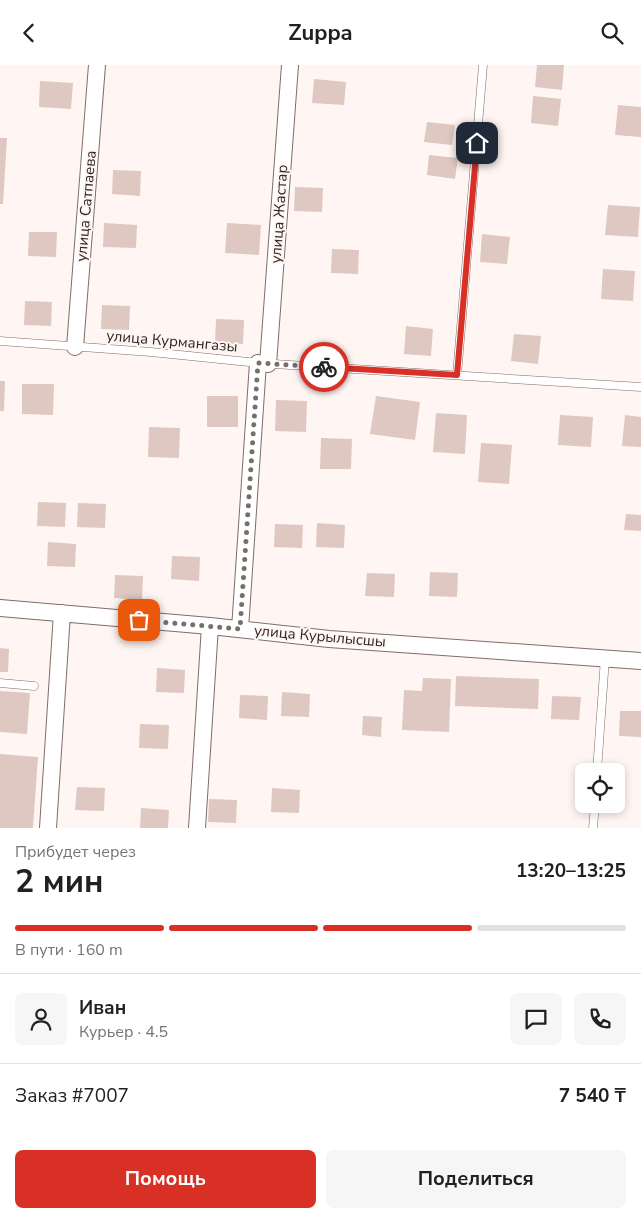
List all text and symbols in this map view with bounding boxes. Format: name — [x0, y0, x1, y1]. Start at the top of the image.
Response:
text: Zuppa — [288, 18, 353, 48]
icon: back — [15, 19, 43, 47]
icon: search — [598, 19, 626, 47]
pin — [456, 122, 498, 164]
icon: home — [463, 129, 491, 157]
street label: улица Сатпаева — [71, 150, 101, 262]
street label: улица Жастар — [266, 164, 292, 264]
street label: улица Курмангазы — [106, 325, 238, 357]
courier — [299, 342, 349, 392]
icon: bike — [310, 353, 338, 381]
pin — [118, 599, 160, 641]
icon: bag — [125, 606, 153, 634]
street label: улица Курылысшы — [253, 620, 387, 652]
map controls — [575, 763, 625, 813]
button: locate — [575, 763, 625, 813]
text: Прибудет через — [15, 841, 136, 863]
text: 13:20–13:25 — [516, 858, 626, 884]
text: 2 мин — [15, 860, 104, 903]
text: В пути · 160 m — [15, 939, 123, 961]
button: person — [15, 993, 67, 1045]
button: chat — [510, 993, 562, 1045]
button: phone — [574, 993, 626, 1045]
text: Иван — [79, 995, 126, 1021]
text: Курьер · 4.5 — [79, 1021, 168, 1043]
text: Заказ #7007 — [15, 1083, 129, 1109]
text: 7 540 ₸ — [559, 1083, 626, 1109]
button: Помощь — [15, 1150, 316, 1208]
button: Поделиться — [326, 1150, 626, 1208]

